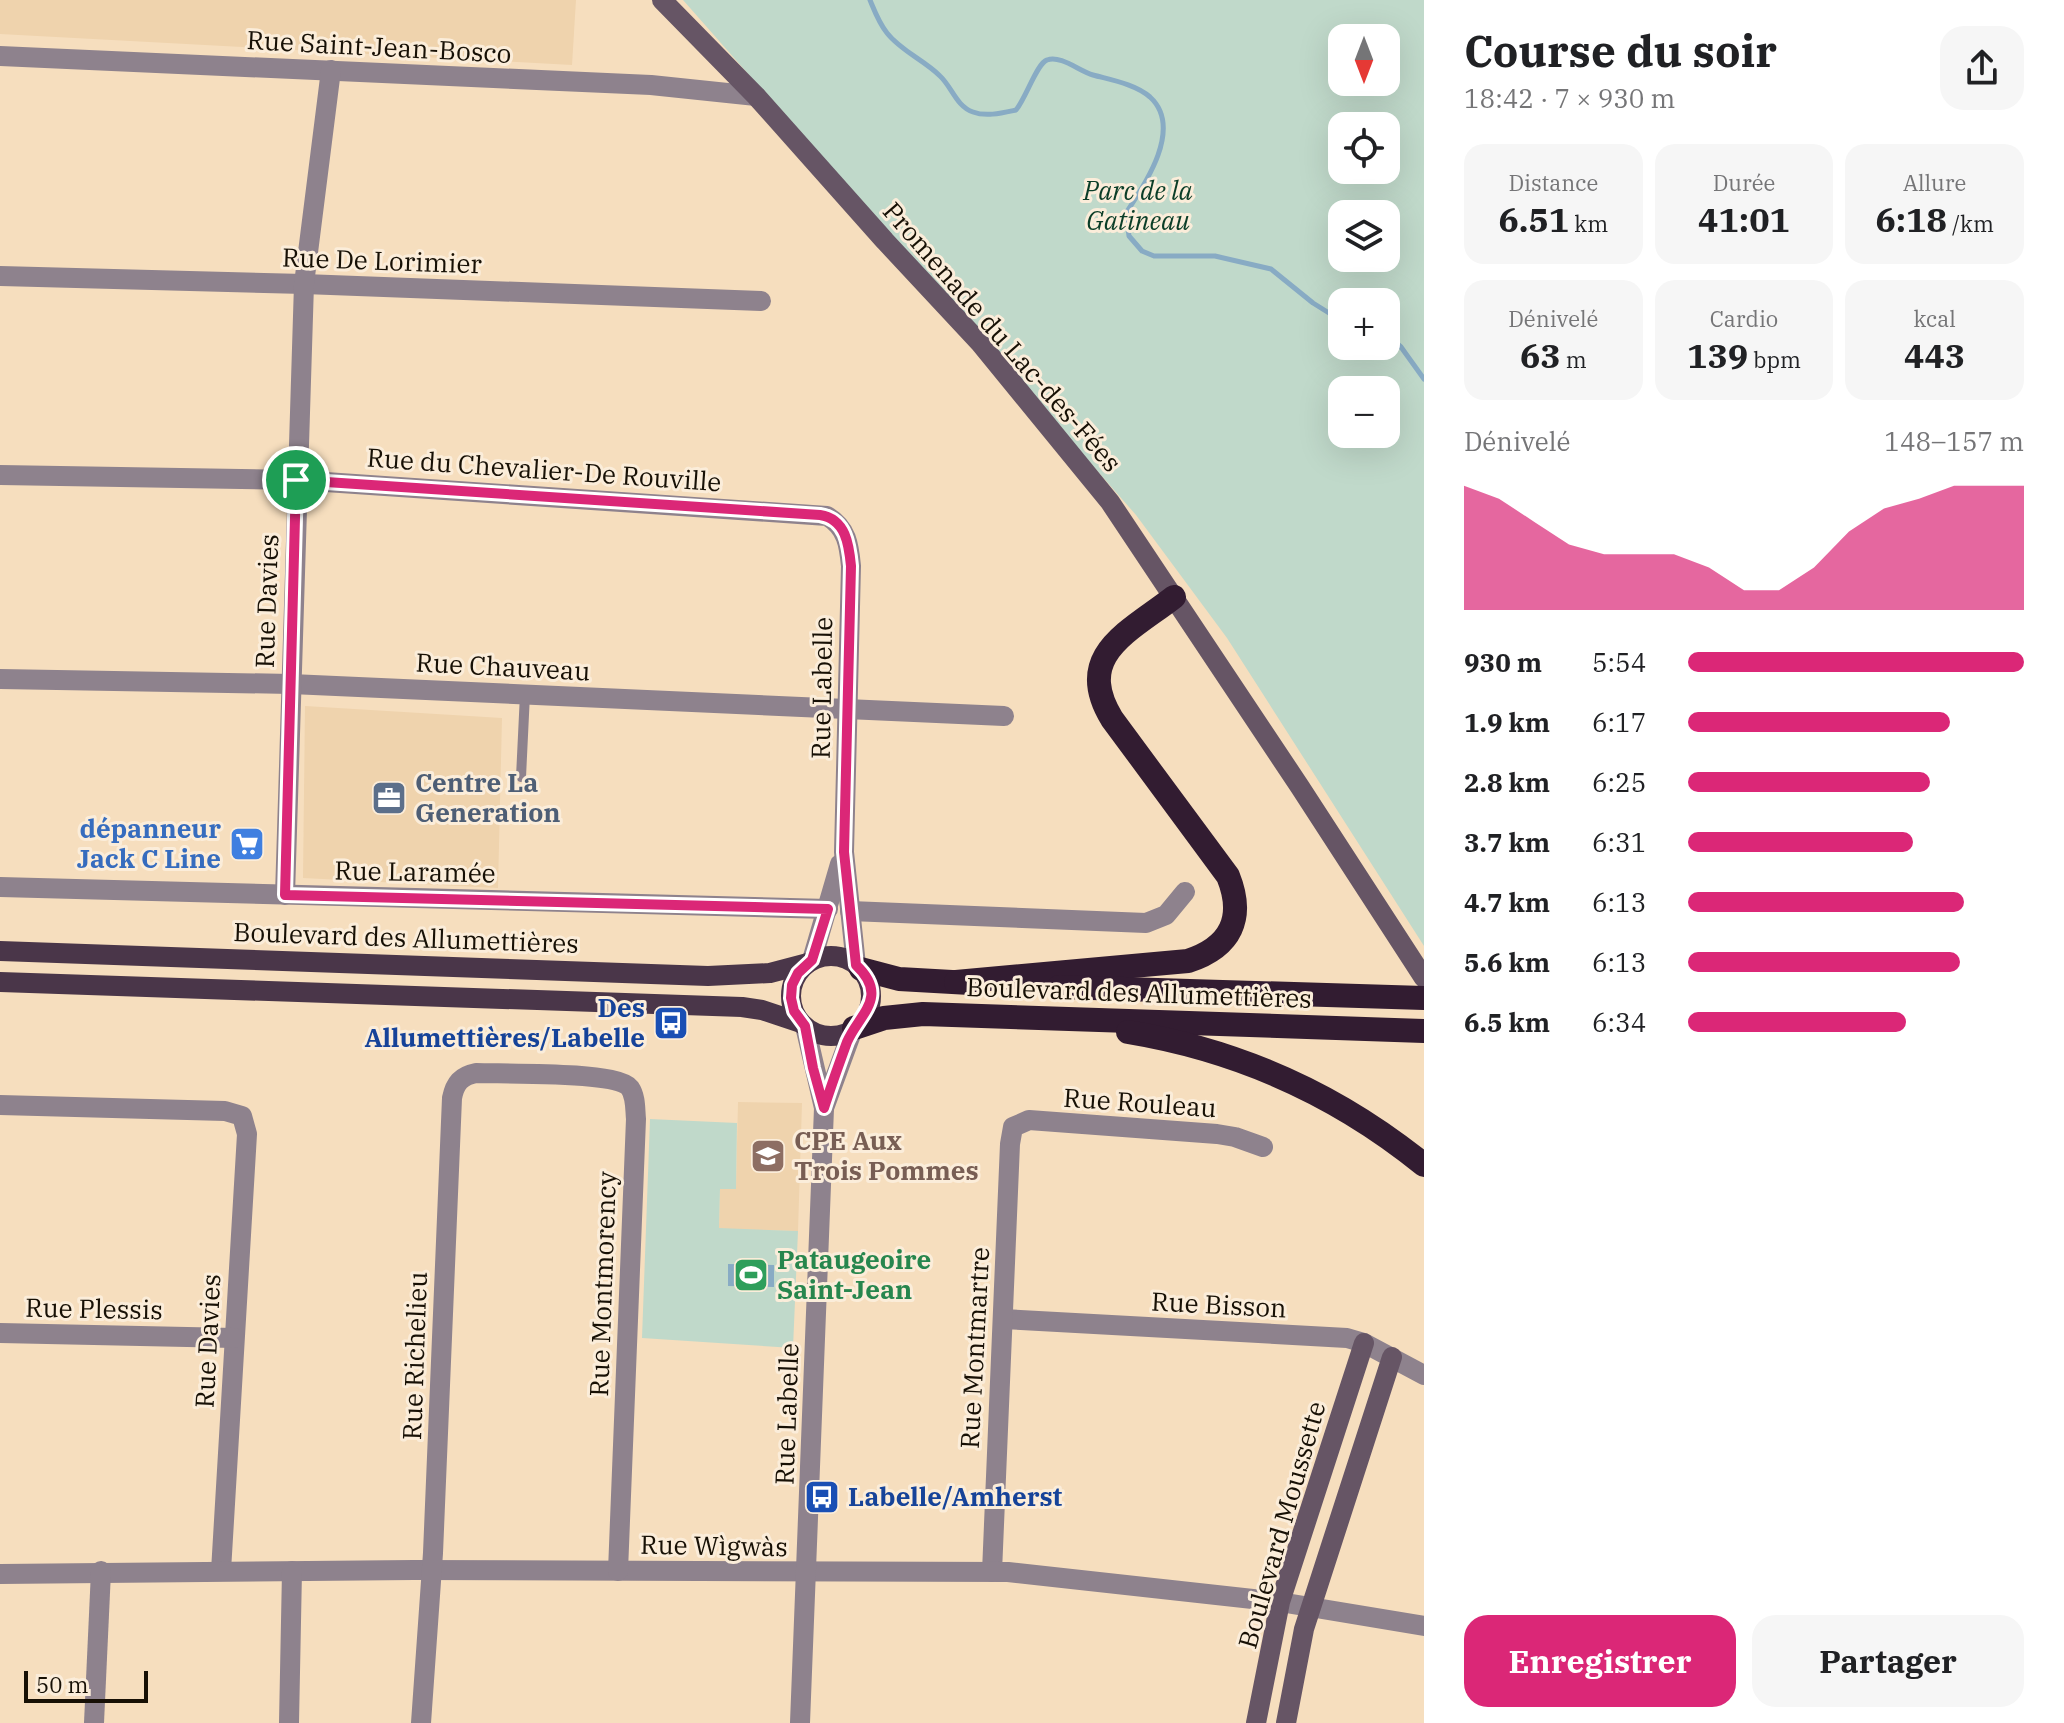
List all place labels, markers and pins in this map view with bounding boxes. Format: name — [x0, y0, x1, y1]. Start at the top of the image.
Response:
pin — [262, 446, 330, 514]
place label: Centre La Generation — [415, 765, 560, 829]
office icon: Centre La Generation — [370, 779, 408, 817]
place label: dépanneur Jack C Line — [77, 811, 221, 875]
supermarket icon: dépanneur Jack C Line — [228, 825, 266, 863]
place label: Des Allumettières/Labelle — [364, 990, 645, 1054]
bus stop icon: Des Allumettières/Labelle — [652, 1004, 690, 1042]
place label: CPE Aux Trois Pommes — [794, 1123, 979, 1187]
school or university icon: CPE Aux Trois Pommes — [749, 1137, 787, 1175]
place label: Pataugeoire Saint-Jean — [777, 1242, 931, 1306]
sports icon: Pataugeoire Saint-Jean — [732, 1256, 770, 1294]
bus stop icon: Labelle/Amherst — [803, 1478, 841, 1516]
place label: Labelle/Amherst — [848, 1479, 1062, 1513]

